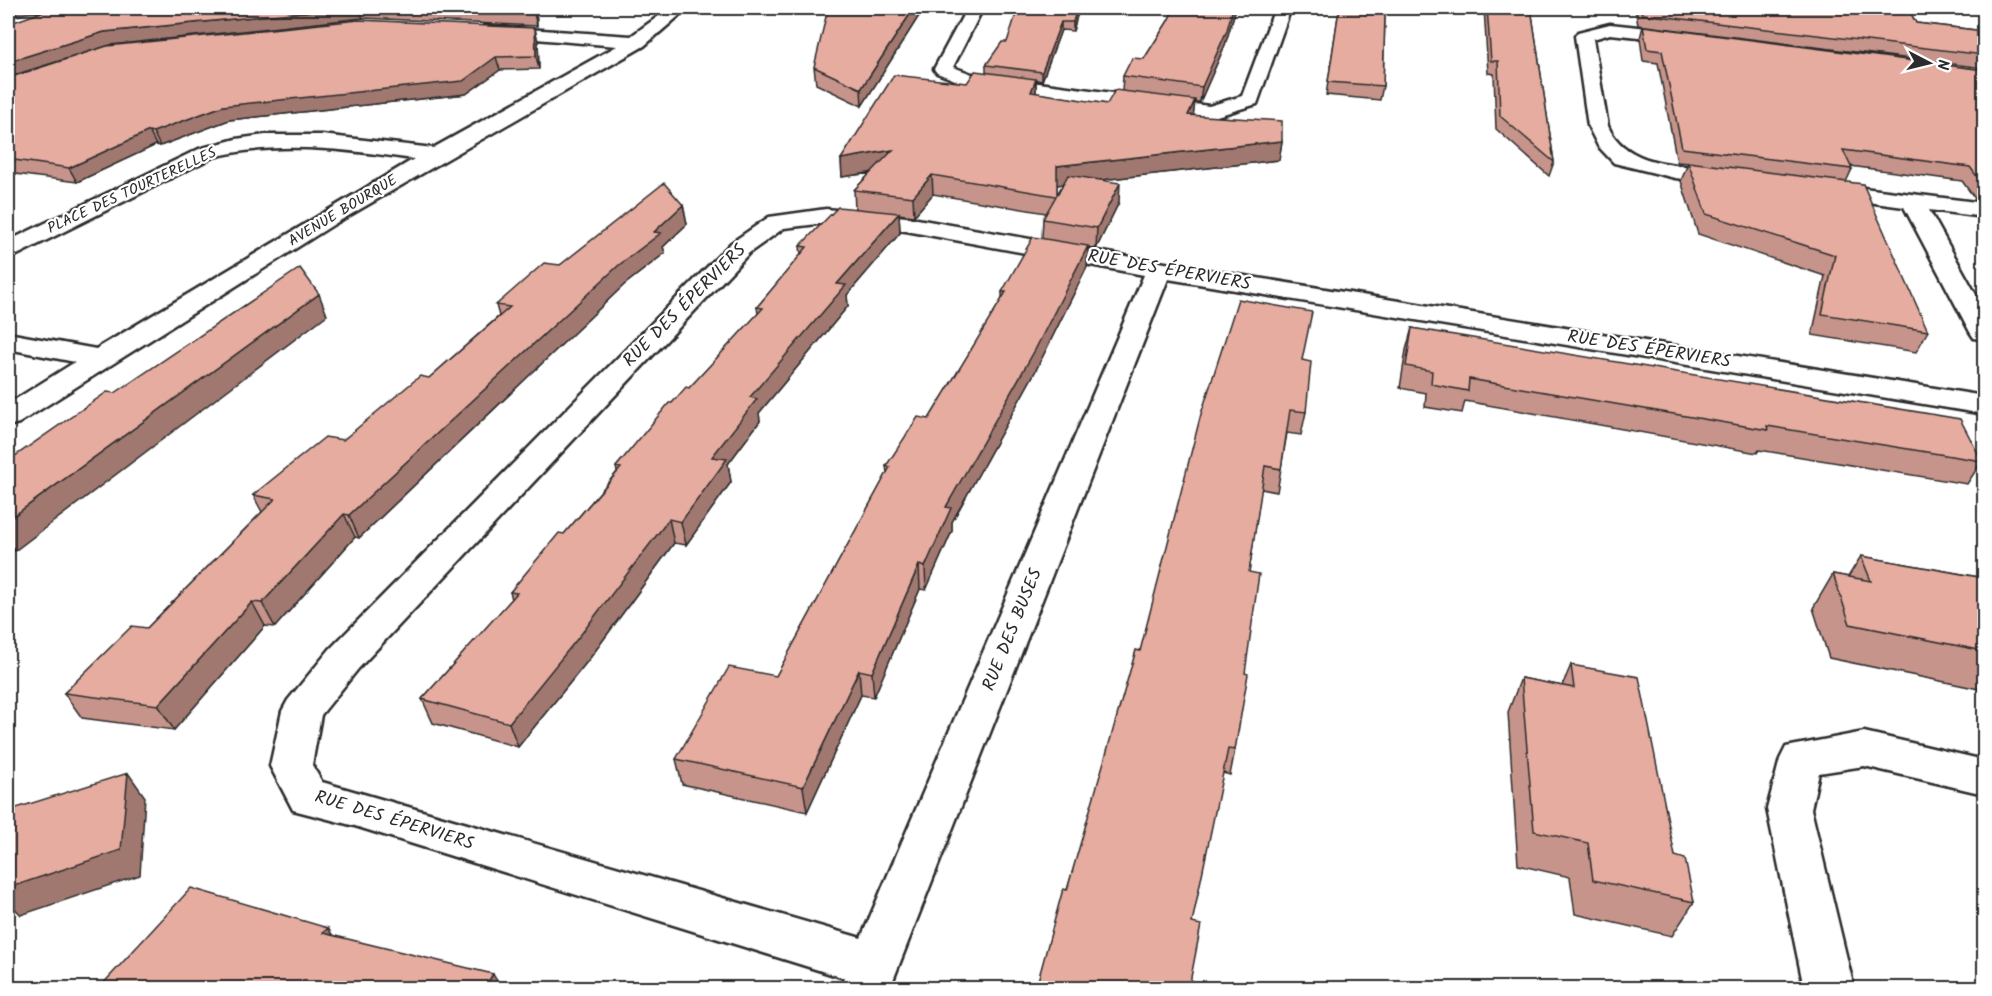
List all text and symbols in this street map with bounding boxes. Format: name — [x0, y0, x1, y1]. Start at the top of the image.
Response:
north arrow — [1899, 33, 1959, 93]
text: N — [1929, 58, 1955, 71]
street label: PLACE DES TOURTERELLES — [44, 141, 221, 241]
street label: AVENUE BOURQUE — [284, 168, 403, 253]
street label: RUE DES ÉPERVIERS — [616, 237, 754, 375]
street label: RUE DES ÉPERVIERS — [1085, 242, 1253, 300]
street label: RUE DES ÉPERVIERS — [1565, 323, 1733, 377]
street label: RUE DES BUSES — [975, 564, 1051, 696]
street label: RUE DES ÉPERVIERS — [311, 783, 478, 859]

